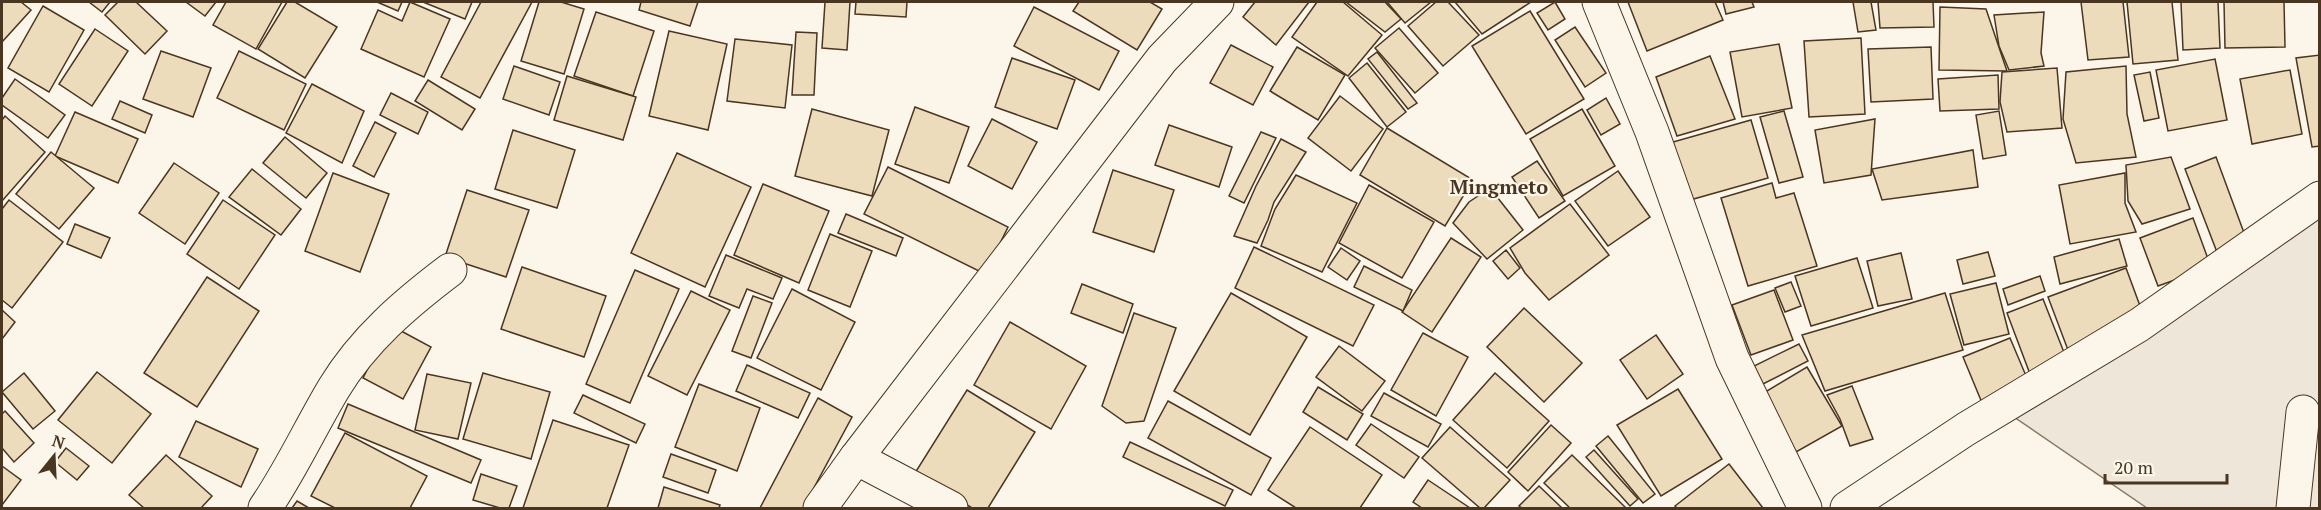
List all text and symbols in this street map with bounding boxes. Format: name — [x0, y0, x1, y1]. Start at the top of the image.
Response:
district label: Mingmeto — [1450, 173, 1548, 200]
north arrow — [24, 426, 84, 486]
text: N — [49, 429, 68, 454]
scale bar — [2105, 447, 2226, 485]
text: 20 m — [2114, 455, 2154, 479]

